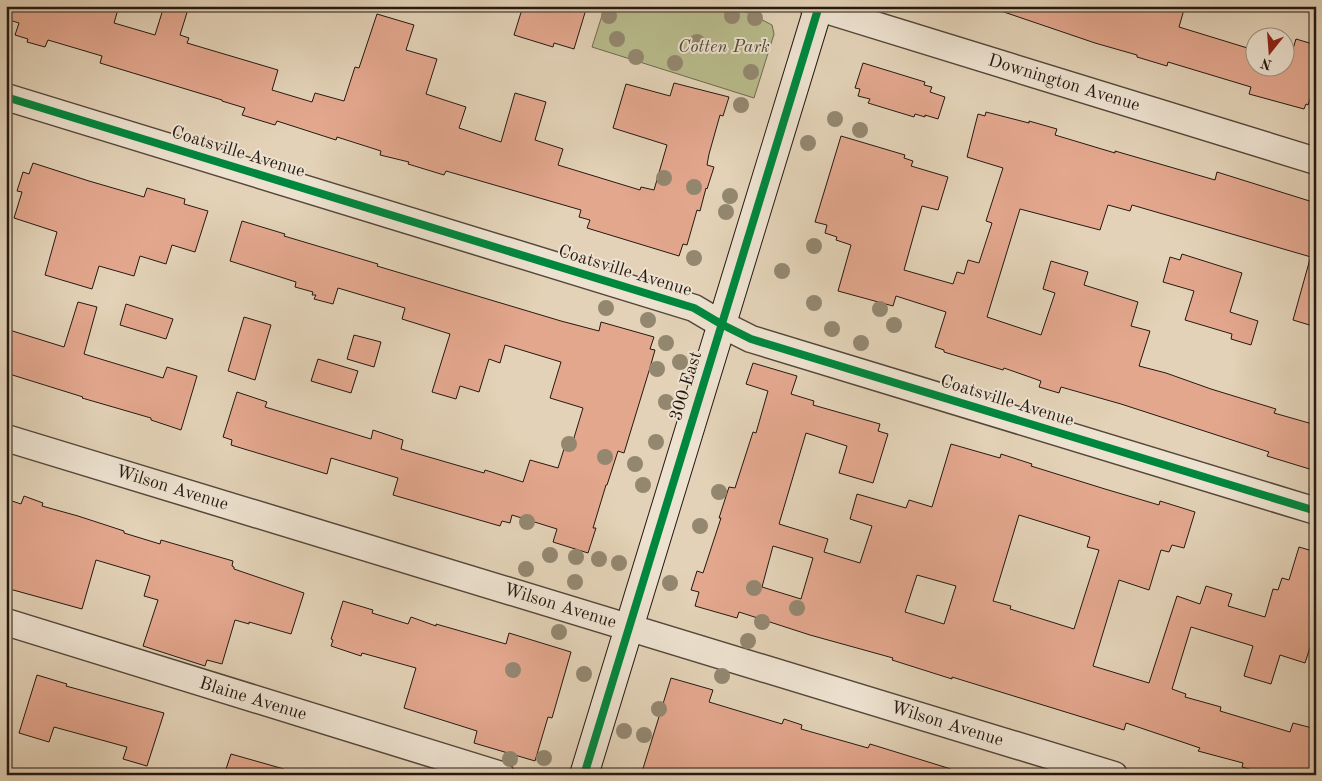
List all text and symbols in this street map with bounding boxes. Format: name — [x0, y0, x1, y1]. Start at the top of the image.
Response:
north arrow — [1244, 28, 1294, 78]
park label: Cotten Park — [678, 38, 770, 56]
street label: Downington Avenue — [986, 51, 1142, 115]
text: N — [1259, 55, 1274, 72]
street label: Coatsville Avenue — [169, 123, 307, 181]
street label: Coatsville Avenue — [556, 242, 694, 300]
street label: 300 East — [667, 349, 705, 423]
street label: Coatsville Avenue — [938, 372, 1076, 430]
street label: Wilson Avenue — [114, 462, 230, 514]
street label: Wilson Avenue — [502, 580, 618, 632]
street label: Blaine Avenue — [197, 674, 309, 724]
street label: Wilson Avenue — [889, 698, 1005, 750]

